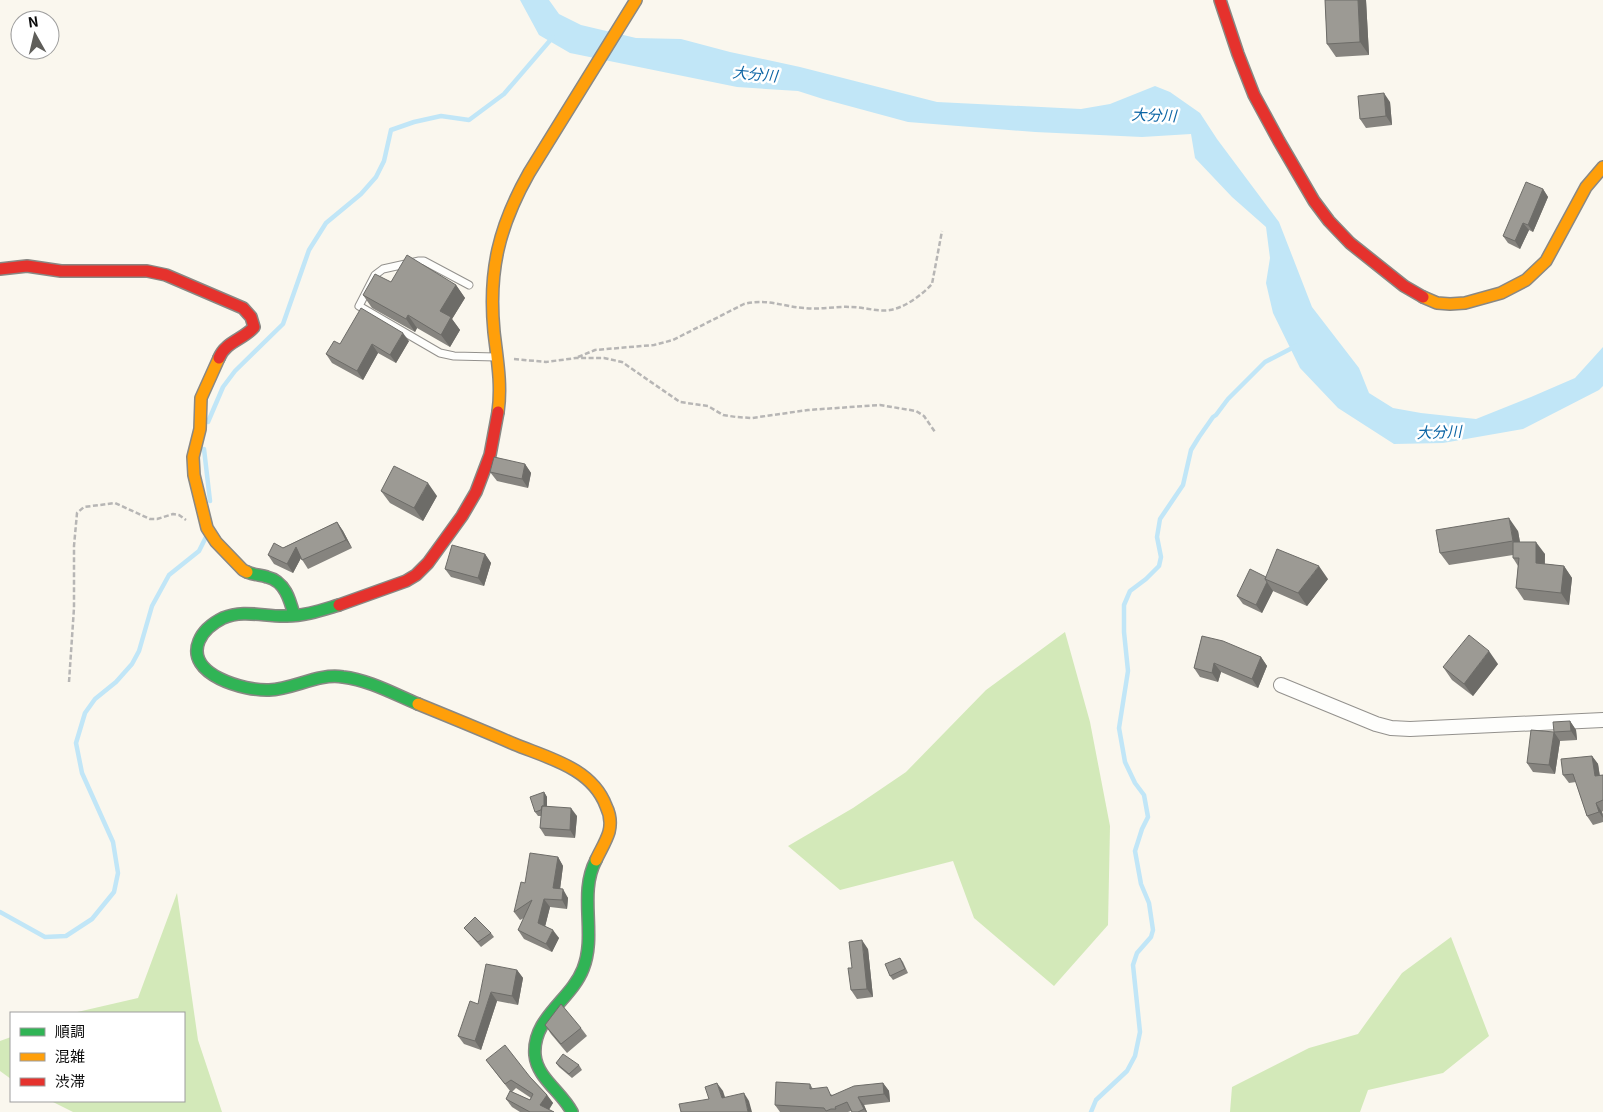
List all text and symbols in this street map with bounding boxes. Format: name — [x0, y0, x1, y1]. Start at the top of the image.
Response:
north arrow — [10, 10, 60, 60]
text: N — [26, 11, 40, 32]
water label: 大分川 — [732, 61, 780, 86]
water label: 大分川 — [1131, 103, 1179, 125]
water label: 大分川 — [1416, 420, 1464, 442]
legend — [10, 1012, 185, 1102]
text: 順調 — [55, 1020, 85, 1041]
text: 混雑 — [55, 1045, 85, 1066]
text: 渋滞 — [55, 1070, 85, 1091]

